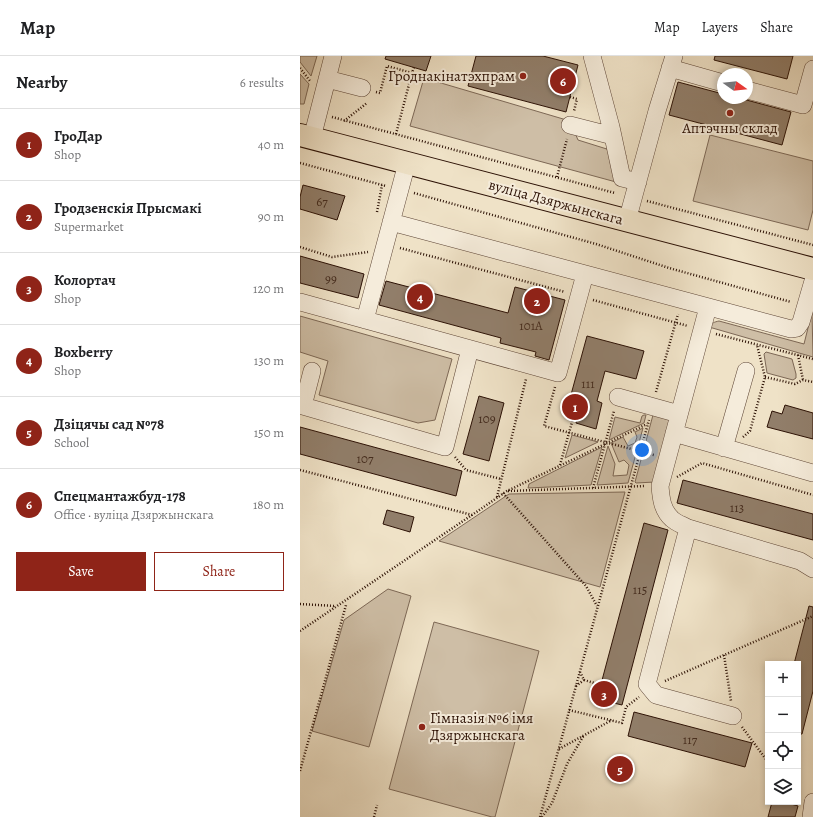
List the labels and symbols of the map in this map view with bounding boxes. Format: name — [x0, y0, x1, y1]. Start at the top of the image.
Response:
place label: Гроднакінатэхпрам — [388, 66, 515, 86]
pin: 6 — [550, 66, 576, 96]
north arrow — [717, 68, 753, 104]
marker: Гроднакінатэхпрам — [518, 71, 528, 81]
marker: Аптэчны склад — [725, 108, 735, 118]
place label: Аптэчны склад — [681, 118, 778, 138]
street label: вуліца Дзяржынскага — [486, 174, 626, 230]
house number: 67 — [316, 193, 328, 210]
house number: 99 — [325, 270, 337, 287]
pin: 4 — [407, 282, 433, 312]
pin: 2 — [524, 286, 550, 316]
house number: 101А — [519, 317, 543, 334]
house number: 111 — [581, 375, 595, 392]
pin: 1 — [562, 392, 588, 422]
house number: 109 — [478, 410, 496, 427]
your location — [632, 440, 652, 460]
house number: 107 — [357, 450, 374, 467]
house number: 113 — [730, 499, 744, 516]
house number: 115 — [633, 581, 647, 598]
pin: 3 — [591, 679, 617, 709]
place label: Гімназія №6 імя Дзяржынскага — [430, 708, 533, 745]
marker: Гімназія №6 імя Дзяржынскага — [417, 722, 427, 732]
house number: 117 — [683, 731, 698, 748]
pin: 5 — [607, 754, 633, 784]

